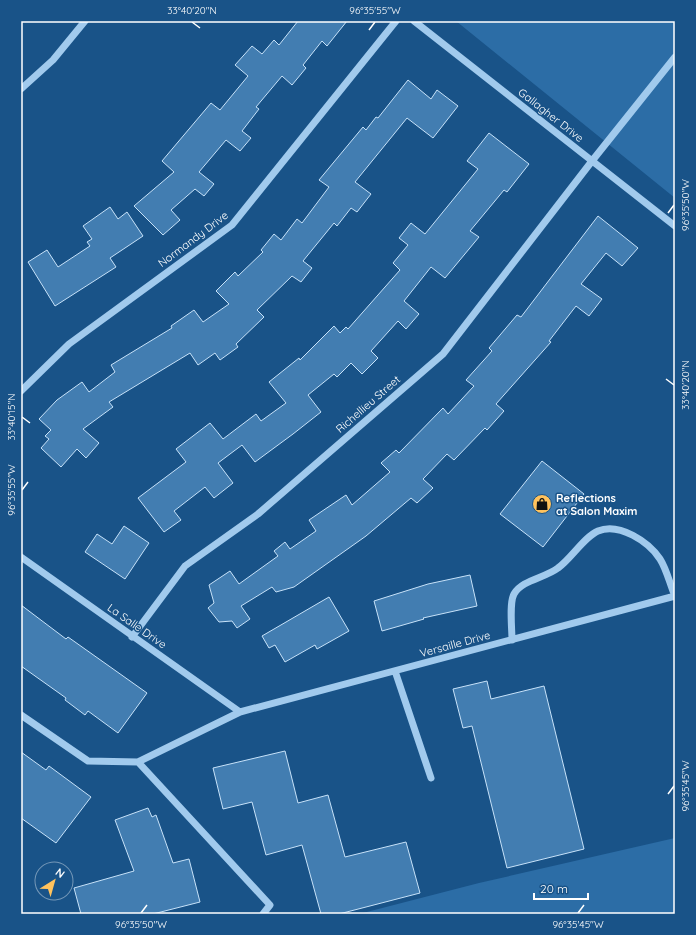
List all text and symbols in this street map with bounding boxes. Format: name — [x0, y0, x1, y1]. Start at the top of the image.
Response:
text: 33°40'20"N — [167, 4, 217, 17]
text: 96°35'55"W — [349, 4, 401, 17]
street label: Gallagher Drive — [515, 85, 587, 145]
text: 96°35'50"W — [679, 179, 692, 231]
street label: Normandy Drive — [155, 208, 231, 270]
text: 33°40'20"N — [679, 360, 692, 410]
street label: Richellieu Street — [333, 372, 403, 436]
text: 33°40'15"N — [5, 393, 18, 441]
text: 96°35'55"W — [5, 464, 18, 516]
place label: Reflections at Salon Maxim — [556, 491, 637, 518]
shop icon: Reflections at Salon Maxim — [531, 493, 553, 515]
street label: La Salle Drive — [105, 600, 169, 652]
street label: Versaille Drive — [418, 628, 492, 660]
text: 96°35'45"W — [679, 760, 692, 812]
north arrow — [34, 861, 74, 901]
text: N — [53, 865, 67, 881]
scale bar — [534, 875, 588, 901]
text: 20 m — [540, 881, 568, 896]
text: 96°35'50"W — [115, 918, 167, 931]
text: 96°35'45"W — [552, 918, 604, 931]

